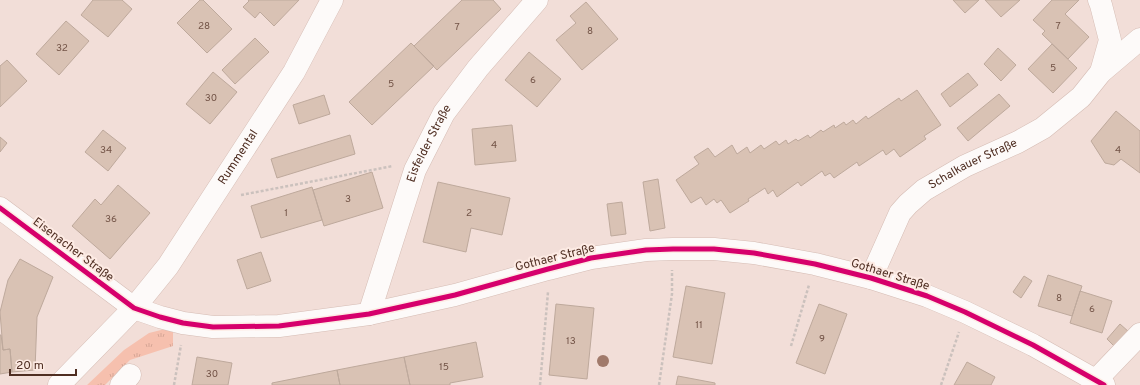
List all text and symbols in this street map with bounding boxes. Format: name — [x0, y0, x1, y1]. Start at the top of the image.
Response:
house number: 28 — [198, 20, 210, 33]
house number: 7 — [1055, 20, 1061, 33]
house number: 7 — [454, 21, 460, 34]
house number: 8 — [587, 25, 593, 38]
house number: 32 — [56, 42, 68, 55]
house number: 5 — [1050, 62, 1056, 75]
house number: 6 — [530, 74, 536, 87]
house number: 5 — [388, 78, 394, 91]
house number: 30 — [205, 92, 217, 105]
street label: Eisfelder Straße — [404, 102, 455, 184]
street label: Rummental — [215, 127, 262, 188]
street label: Schalkauer Straße — [926, 135, 1020, 193]
house number: 4 — [491, 139, 497, 152]
house number: 34 — [100, 144, 112, 157]
house number: 4 — [1115, 144, 1121, 157]
house number: 3 — [345, 193, 351, 206]
house number: 1 — [284, 207, 288, 220]
house number: 2 — [466, 207, 472, 220]
house number: 36 — [105, 213, 117, 226]
street label: Eisenacher Straße — [29, 214, 117, 286]
street label: Gothaer Straße — [514, 240, 596, 276]
street label: Gothaer Straße — [849, 255, 931, 295]
house number: 8 — [1056, 292, 1062, 305]
house number: 6 — [1089, 303, 1095, 316]
house number: 11 — [695, 319, 703, 332]
house number: 9 — [819, 333, 825, 346]
house number: 13 — [566, 335, 576, 348]
scale bar — [10, 351, 76, 377]
text: 20 m — [16, 358, 44, 374]
house number: 15 — [439, 361, 449, 374]
house number: 30 — [206, 368, 218, 381]

